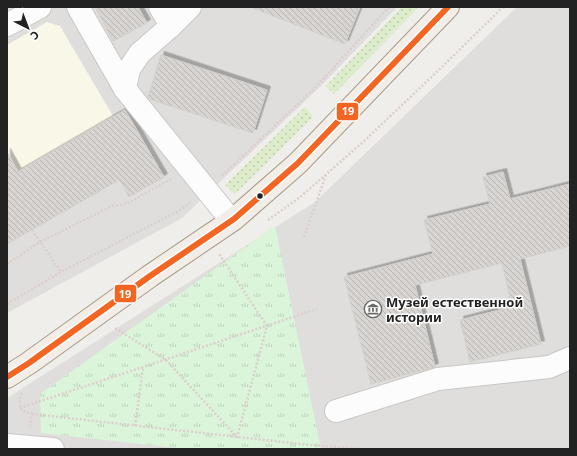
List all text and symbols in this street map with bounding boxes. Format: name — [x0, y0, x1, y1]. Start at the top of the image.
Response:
north arrow — [8, 8, 48, 48]
text: С — [27, 28, 43, 44]
line badge: 19 — [336, 102, 359, 121]
text: 19 — [342, 103, 354, 118]
unlabelled marker — [255, 191, 265, 201]
line badge: 19 — [114, 284, 137, 303]
text: 19 — [119, 286, 131, 301]
place label: Музей естественной истории — [386, 293, 523, 326]
museum icon: Музей естественной истории — [363, 299, 383, 319]

